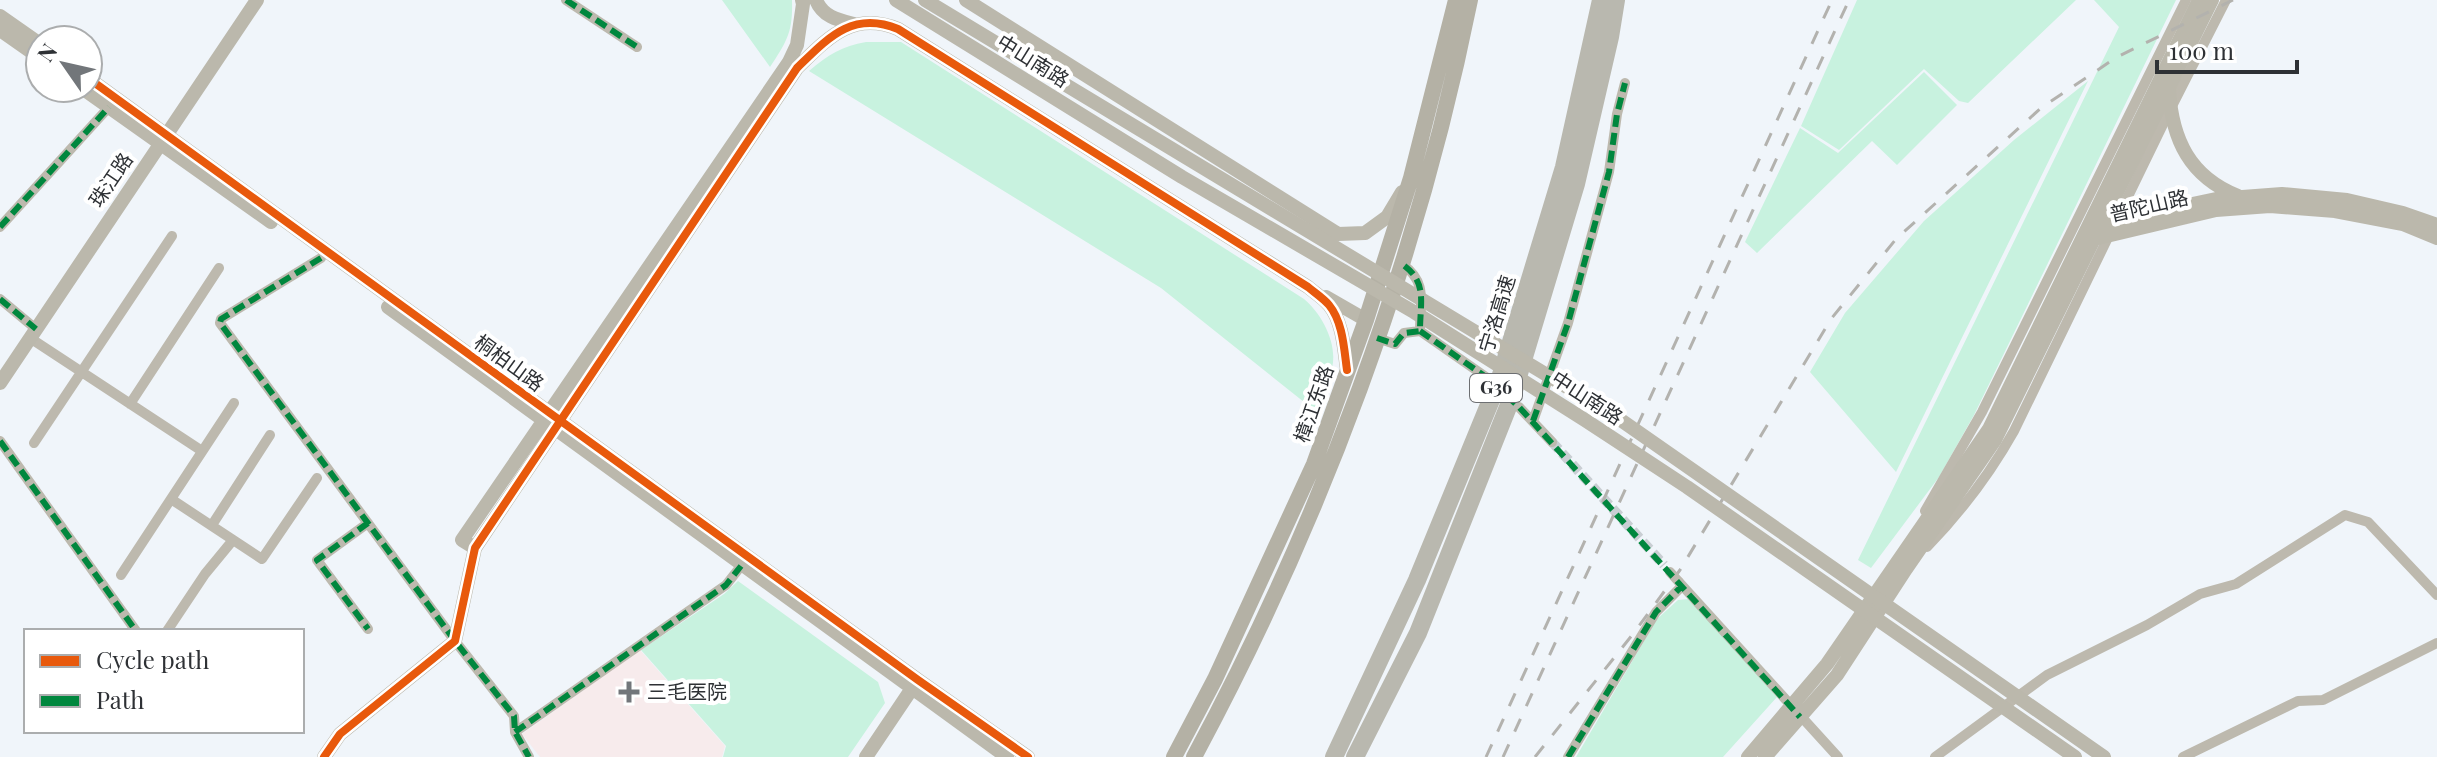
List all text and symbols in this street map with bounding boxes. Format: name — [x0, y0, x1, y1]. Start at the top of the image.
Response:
north arrow — [24, 24, 104, 104]
scale bar — [2157, 24, 2297, 74]
street label: 中山南路 — [993, 27, 1075, 92]
text: 100 m — [2169, 34, 2234, 66]
text: N — [30, 37, 64, 67]
street label: 珠江路 — [82, 147, 138, 212]
street label: 普陀山路 — [2107, 182, 2191, 227]
street label: 宁洛高速 — [1471, 271, 1520, 356]
street label: 桐柏山路 — [470, 327, 550, 396]
street label: 樟江东路 — [1287, 361, 1338, 446]
street label: 中山南路 — [1547, 364, 1629, 430]
road number: G36 — [1470, 374, 1522, 402]
legend — [24, 629, 304, 733]
text: Cycle path — [96, 643, 209, 675]
place label: 三毛医院 — [647, 677, 727, 704]
marker: 三毛医院 — [618, 681, 640, 703]
text: Path — [96, 683, 144, 715]

